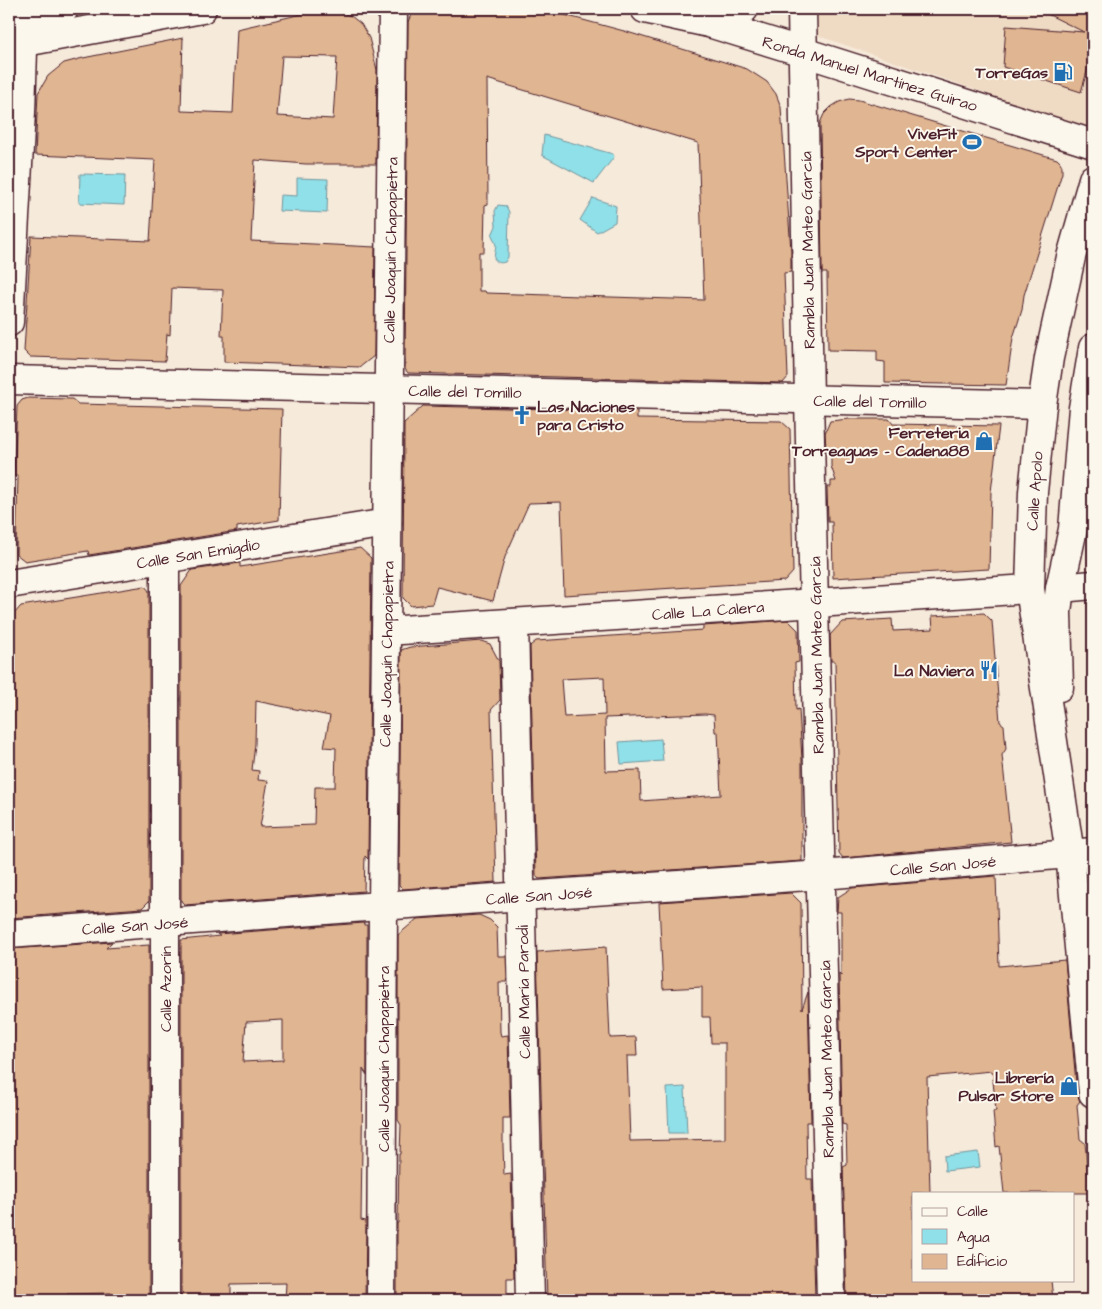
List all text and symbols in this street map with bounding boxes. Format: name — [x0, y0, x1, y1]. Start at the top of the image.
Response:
street label: Ronda Manuel Martínez Guirao — [759, 31, 980, 117]
fuel station icon: TorreGas — [1052, 61, 1074, 83]
place label: TorreGas — [974, 62, 1048, 84]
place label: ViveFit Sport Center — [854, 123, 958, 163]
sports icon: ViveFit Sport Center — [961, 131, 983, 153]
street label: Rambla Juan Mateo García — [795, 151, 821, 349]
street label: Calle Joaquín Chapapietra — [378, 157, 404, 343]
street label: Calle del Tomillo — [408, 380, 522, 404]
street label: Calle del Tomillo — [813, 390, 927, 414]
place label: Las Naciones para Cristo — [537, 396, 635, 436]
church icon: Las Naciones para Cristo — [511, 404, 533, 426]
place label: Ferreteria Torreaguas - Cadena88 — [791, 422, 970, 464]
shop icon: Ferreteria Torreaguas - Cadena88 — [973, 430, 995, 452]
street label: Calle Apolo — [1021, 451, 1049, 531]
street label: Calle San Emigdio — [135, 533, 262, 576]
street label: Rambla Juan Mateo García — [804, 556, 830, 754]
street label: Calle Joaquín Chapapietra — [374, 561, 400, 747]
street label: Calle La Calera — [651, 596, 765, 626]
restaurant icon: La Naviera — [978, 659, 1000, 681]
place label: La Naviera — [894, 660, 975, 682]
street label: Calle San José — [889, 850, 997, 882]
street label: Calle San José — [485, 881, 593, 911]
street label: Calle San José — [81, 911, 189, 941]
street label: Calle María Parodi — [512, 924, 536, 1059]
street label: Calle Azorín — [155, 946, 177, 1032]
street label: Rambla Juan Mateo García — [814, 960, 840, 1158]
street label: Calle Joaquín Chapapietra — [373, 966, 395, 1152]
place label: Librería Pulsar Store — [959, 1067, 1055, 1107]
shop icon: Librería Pulsar Store — [1058, 1075, 1080, 1097]
legend — [912, 1192, 1074, 1282]
text: Calle — [957, 1201, 988, 1222]
text: Agua — [957, 1227, 990, 1249]
text: Edificio — [957, 1251, 1008, 1272]

